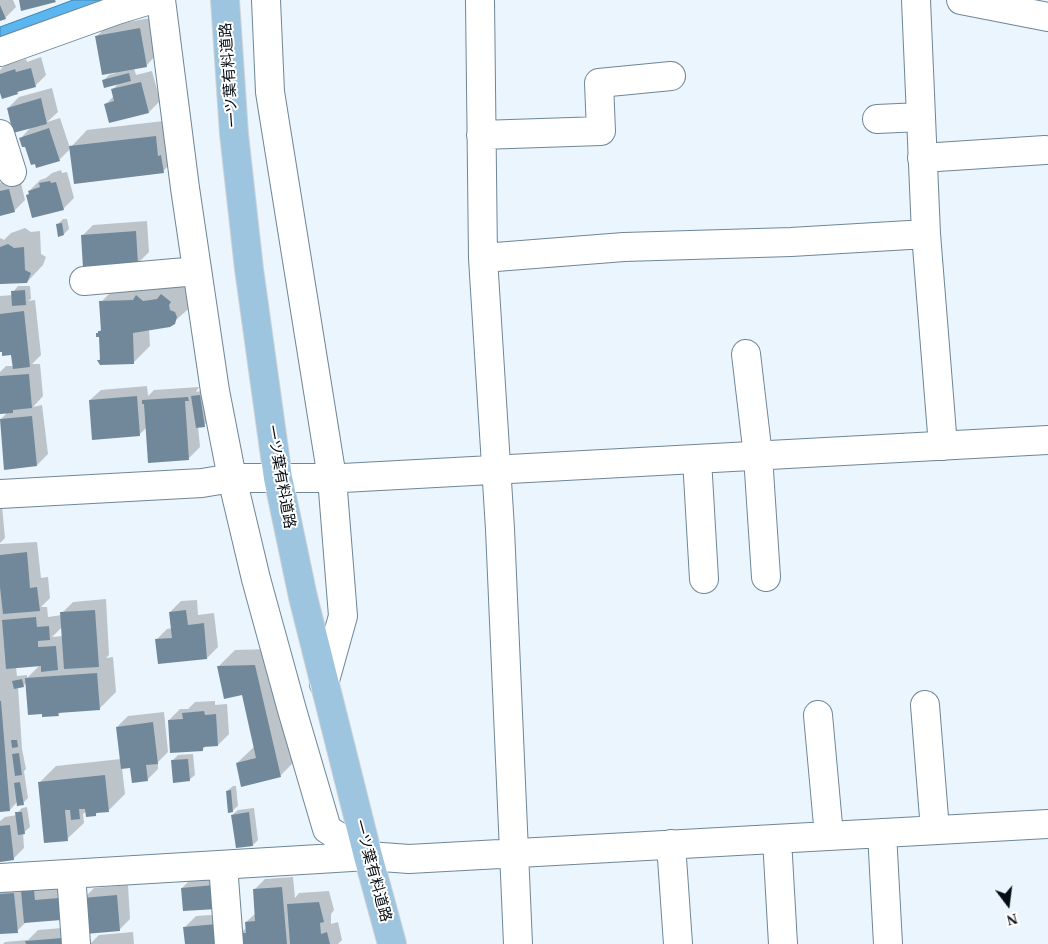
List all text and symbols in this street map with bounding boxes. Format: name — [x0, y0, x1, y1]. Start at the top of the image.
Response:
street label: 一ツ葉有料道路 — [217, 22, 243, 128]
street label: 一ツ葉有料道路 — [262, 424, 298, 530]
street label: 一ツ葉有料道路 — [350, 818, 394, 924]
north arrow — [983, 879, 1033, 929]
text: N — [1005, 910, 1019, 928]

